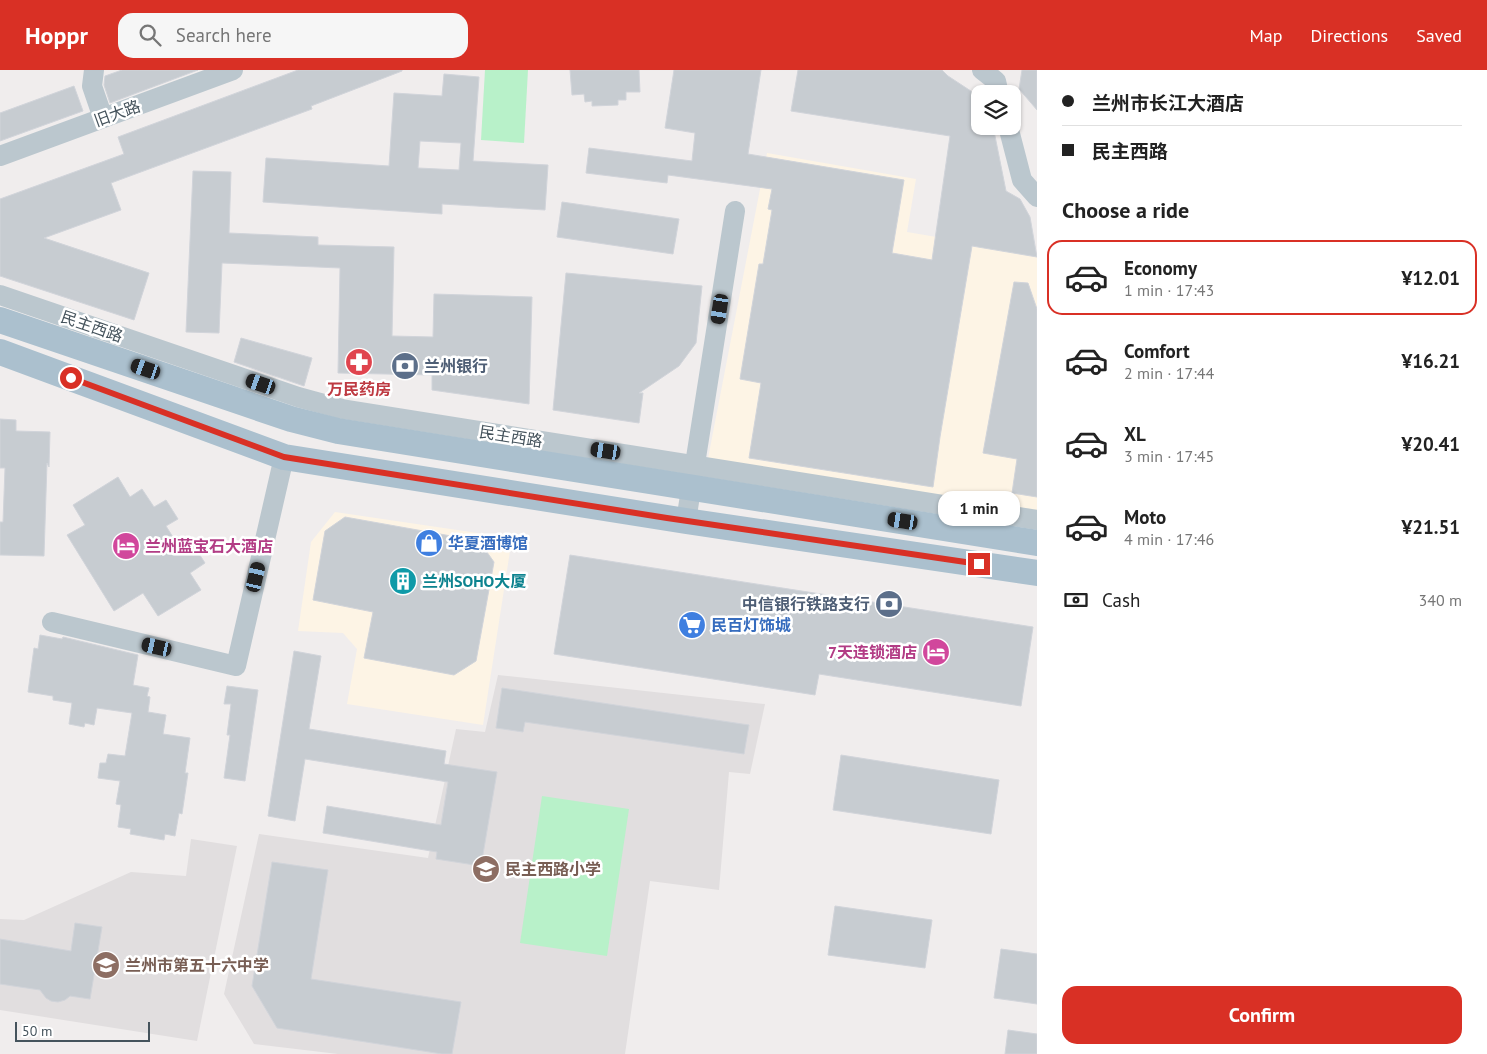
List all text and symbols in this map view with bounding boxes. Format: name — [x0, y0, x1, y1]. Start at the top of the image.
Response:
search box — [118, 13, 468, 58]
text: Hoppr — [25, 20, 88, 51]
icon: search — [136, 21, 164, 49]
text: Search here — [176, 23, 272, 47]
text: Map — [1250, 24, 1282, 47]
text: Directions — [1310, 24, 1388, 47]
text: Saved — [1416, 24, 1462, 47]
map controls — [971, 85, 1021, 135]
button: layers — [971, 85, 1021, 135]
text: 兰州市长江大酒店 — [1092, 91, 1244, 115]
street label: 旧大路 — [91, 95, 143, 131]
text: 民主西路 — [1092, 139, 1168, 163]
text: Choose a ride — [1062, 196, 1189, 224]
icon: car — [1064, 255, 1109, 300]
text: Economy — [1124, 256, 1197, 280]
text: ¥12.01 — [1401, 266, 1460, 290]
text: 1 min · 17:43 — [1124, 280, 1214, 300]
car — [710, 293, 729, 325]
street label: 民主西路 — [58, 306, 126, 346]
icon: car — [1064, 338, 1109, 383]
text: Comfort — [1124, 339, 1190, 363]
pharmacy icon: 万民药房 — [344, 347, 374, 377]
text: ¥16.21 — [1401, 349, 1460, 373]
bank icon: 兰州银行 — [390, 351, 420, 381]
place label: 兰州银行 — [424, 356, 488, 376]
car — [129, 357, 162, 381]
text: 2 min · 17:44 — [1124, 363, 1214, 383]
route start — [60, 367, 82, 389]
car — [244, 372, 277, 396]
place label: 万民药房 — [327, 379, 391, 399]
street label: 民主西路 — [478, 421, 544, 451]
icon: car — [1064, 421, 1109, 466]
text: XL — [1124, 422, 1146, 446]
text: ¥20.41 — [1401, 432, 1460, 456]
car — [590, 441, 621, 461]
text: 3 min · 17:45 — [1124, 446, 1214, 466]
callout: 1 min — [938, 492, 1020, 526]
text: 1 min — [959, 498, 999, 518]
icon: car — [1064, 504, 1109, 549]
text: Moto — [1124, 505, 1166, 529]
car — [887, 511, 918, 531]
text: ¥21.51 — [1401, 515, 1460, 539]
shop icon: 华夏酒博馆 — [414, 528, 444, 558]
text: 4 min · 17:46 — [1124, 529, 1214, 549]
hotel icon: 兰州蓝宝石大酒店 — [111, 531, 141, 561]
place label: 华夏酒博馆 — [448, 533, 528, 553]
place label: 兰州蓝宝石大酒店 — [145, 536, 273, 556]
route end — [968, 553, 990, 575]
car — [245, 561, 266, 593]
building icon: 兰州SOHO大厦 — [388, 566, 418, 596]
place label: 兰州SOHO大厦 — [422, 571, 526, 591]
icon: cash — [1062, 586, 1090, 614]
text: Cash — [1102, 588, 1140, 612]
bank icon: 中信银行铁路支行 — [874, 589, 904, 619]
text: 340 m — [1419, 590, 1462, 610]
place label: 中信银行铁路支行 — [742, 594, 870, 614]
supermarket icon: 民百灯饰城 — [677, 610, 707, 640]
place label: 民百灯饰城 — [711, 615, 791, 635]
car — [140, 636, 173, 658]
hotel icon: 7天连锁酒店 — [921, 637, 951, 667]
place label: 7天连锁酒店 — [828, 642, 917, 662]
school or university icon: 民主西路小学 — [471, 854, 501, 884]
place label: 民主西路小学 — [505, 859, 601, 879]
school or university icon: 兰州市第五十六中学 — [91, 950, 121, 980]
place label: 兰州市第五十六中学 — [125, 955, 269, 975]
button: Confirm — [1062, 986, 1462, 1044]
scale bar — [15, 1019, 150, 1042]
text: 50 m — [22, 1022, 52, 1040]

